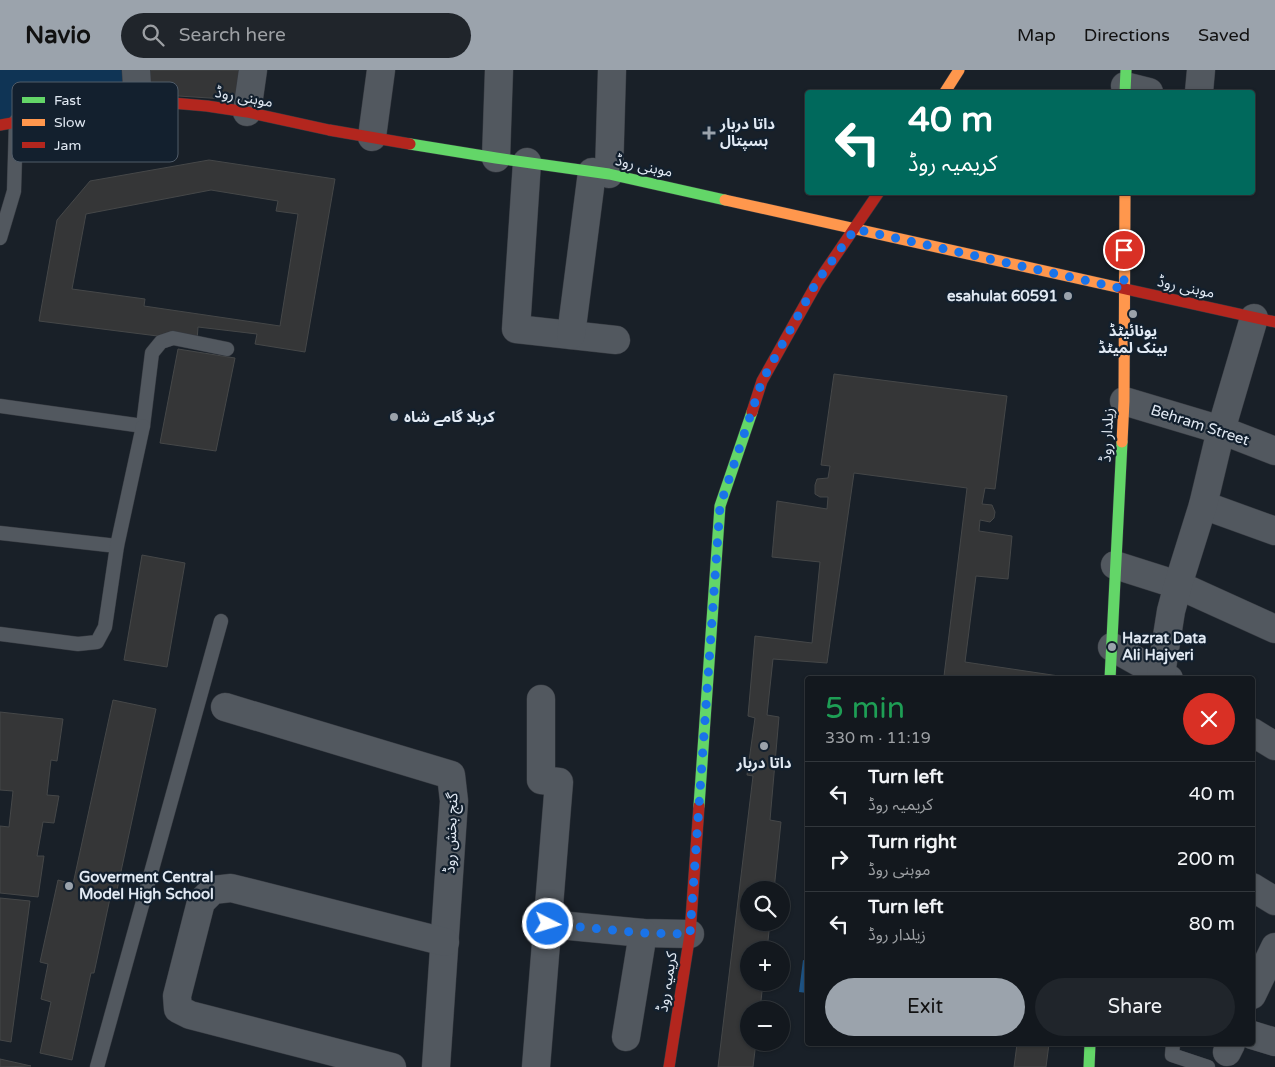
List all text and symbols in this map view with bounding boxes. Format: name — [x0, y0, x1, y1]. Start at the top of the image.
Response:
search box — [121, 13, 471, 58]
text: Navio — [25, 21, 91, 50]
icon: search — [139, 21, 167, 49]
text: Search here — [179, 24, 286, 46]
text: Map — [1017, 24, 1056, 46]
text: Directions — [1084, 24, 1170, 46]
text: Saved — [1198, 24, 1250, 46]
legend — [12, 82, 178, 162]
street label: موہنی روڈ — [214, 83, 274, 111]
text: Fast — [54, 92, 82, 109]
text: 40 m — [908, 99, 993, 141]
icon: left — [825, 110, 890, 175]
text: Slow — [54, 114, 86, 131]
place label: داتا دربار ہسپتال — [719, 115, 775, 151]
marker: داتا دربار ہسپتال — [702, 126, 716, 140]
text: Jam — [54, 137, 81, 154]
street label: موہنی روڈ — [614, 151, 674, 181]
text: کریمیہ روڈ — [908, 151, 997, 177]
pin — [1103, 229, 1145, 271]
icon: arrive — [1110, 236, 1138, 264]
street label: موہنی روڈ — [1156, 272, 1216, 302]
place label: esahulat 60591 — [947, 287, 1058, 305]
marker: esahulat 60591 — [1062, 290, 1074, 302]
marker: یونائیٹڈ بینک لمیٹڈ — [1127, 308, 1139, 320]
place label: یونائیٹڈ بینک لمیٹڈ — [1098, 322, 1168, 357]
street label: Behram Street — [1148, 401, 1252, 450]
street label: زیلدار روڈ — [1097, 407, 1117, 463]
place label: کربلا گامے شاہ — [404, 408, 495, 427]
marker: کربلا گامے شاہ — [388, 411, 400, 423]
place label: Hazrat Data Ali Hajveri — [1122, 629, 1206, 665]
marker: Hazrat Data Ali Hajveri — [1106, 641, 1118, 653]
text: 5 min — [825, 690, 905, 727]
button: close — [1183, 693, 1235, 745]
text: 330 m · 11:19 — [825, 728, 931, 748]
marker: داتا دربار — [758, 740, 770, 752]
place label: داتا دربار — [735, 754, 792, 772]
text: Turn left — [868, 766, 944, 788]
icon: left — [825, 780, 853, 808]
text: 40 m — [1189, 783, 1235, 805]
street label: گنج بخش روڈ — [441, 791, 464, 874]
text: کریمیہ روڈ — [868, 795, 933, 815]
text: Turn right — [868, 831, 956, 853]
icon: right — [825, 845, 853, 873]
text: 200 m — [1177, 848, 1235, 870]
text: موہنی روڈ — [868, 860, 930, 880]
place label: Goverment Central Model High School — [79, 868, 214, 904]
marker: Goverment Central Model High School — [63, 880, 75, 892]
map controls — [740, 881, 790, 1051]
button: search — [740, 881, 790, 931]
text: Turn left — [868, 896, 944, 918]
position arrow — [521, 897, 573, 949]
icon: left — [825, 910, 853, 938]
text: 80 m — [1189, 913, 1235, 935]
text: زیلدار روڈ — [868, 925, 926, 945]
button: + — [740, 941, 790, 991]
street label: کریمیہ روڈ — [653, 950, 681, 1013]
button: Exit — [825, 978, 1025, 1036]
button: Share — [1035, 978, 1235, 1036]
button: − — [740, 1001, 790, 1051]

